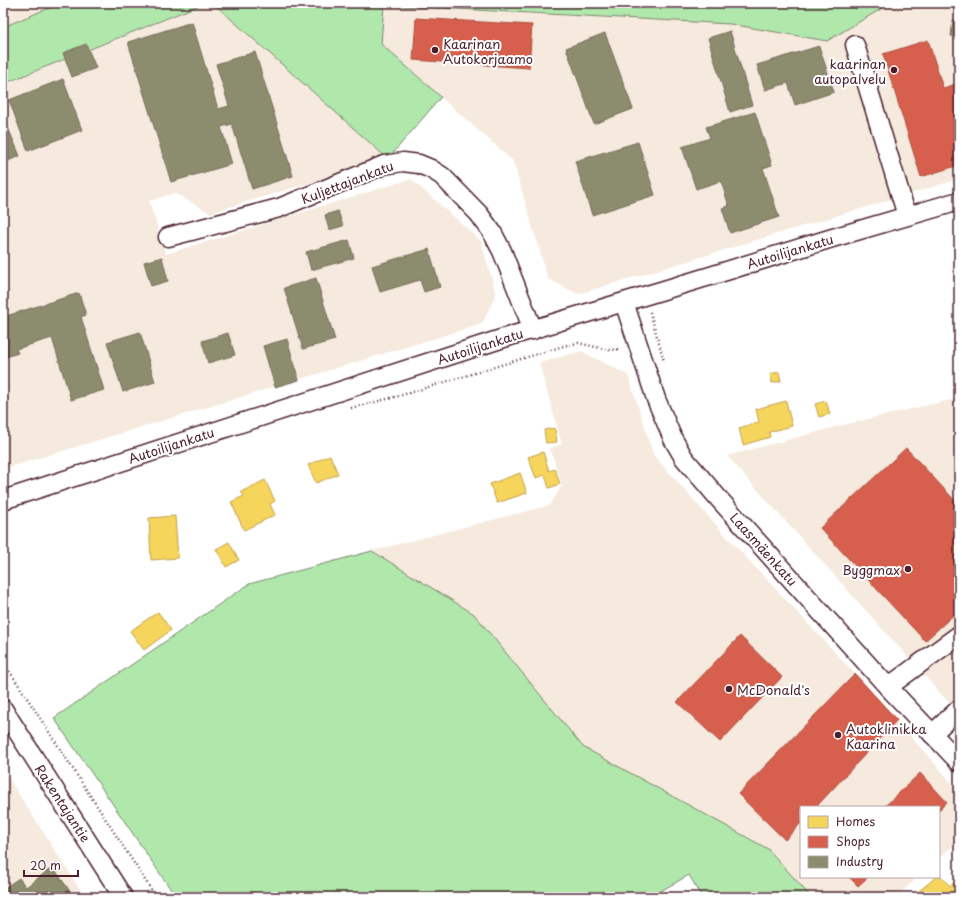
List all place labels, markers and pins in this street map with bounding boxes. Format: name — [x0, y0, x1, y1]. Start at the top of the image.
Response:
place label: Kaarinan Autokorjaamo — [443, 34, 533, 68]
marker: Kaarinan Autokorjaamo — [430, 45, 440, 55]
place label: kaarinan autopalvelu — [814, 54, 886, 88]
marker: kaarinan autopalvelu — [889, 65, 899, 75]
place label: Byggmax — [842, 560, 900, 579]
marker: Byggmax — [903, 564, 913, 574]
place label: McDonald's — [737, 680, 810, 699]
marker: McDonald's — [724, 684, 734, 694]
place label: Autoklinikka Kaarina — [846, 719, 928, 753]
marker: Autoklinikka Kaarina — [833, 730, 843, 740]

